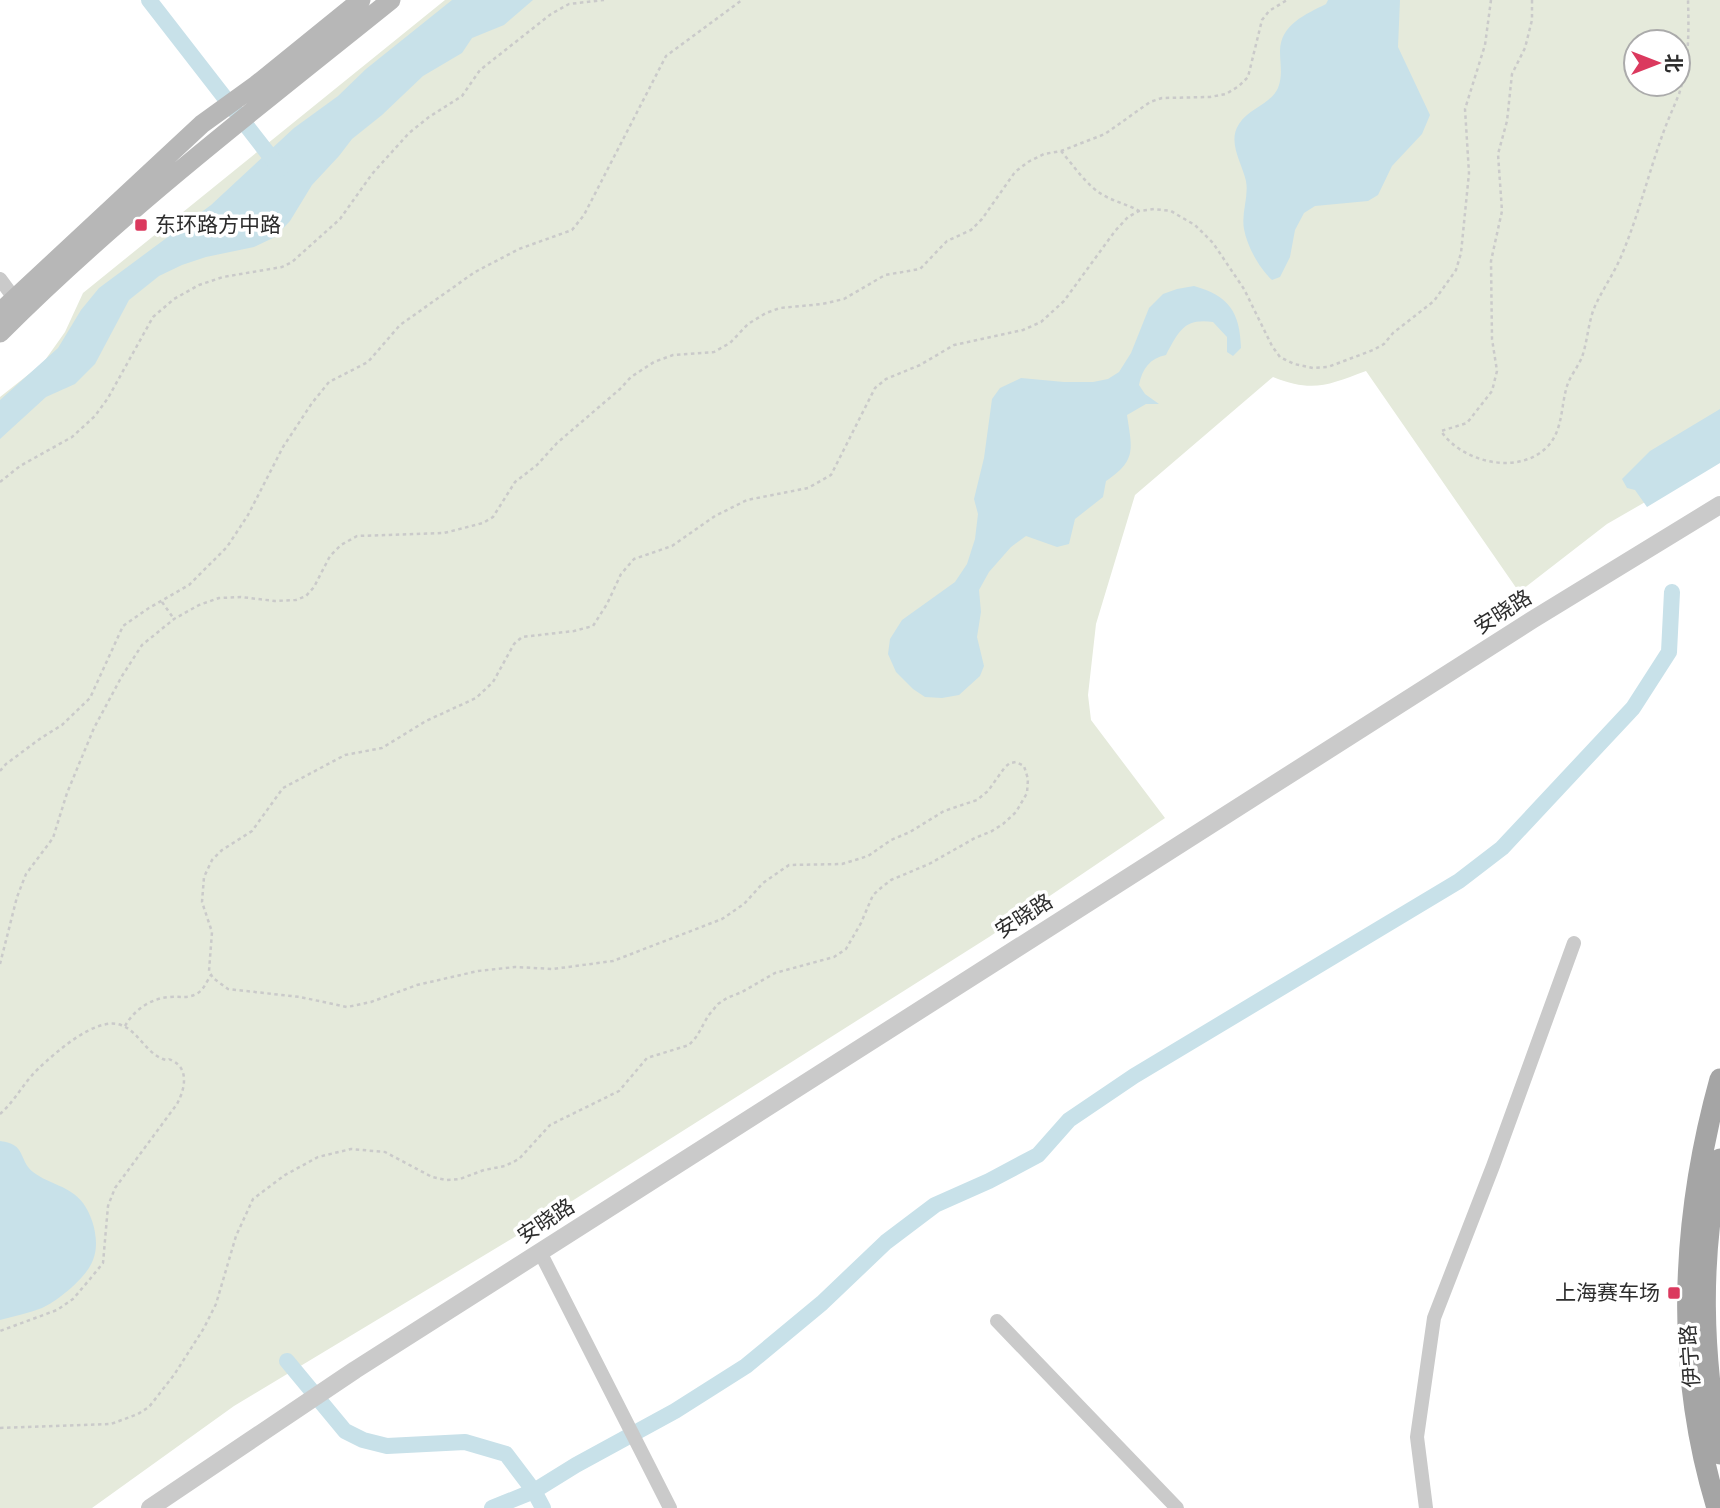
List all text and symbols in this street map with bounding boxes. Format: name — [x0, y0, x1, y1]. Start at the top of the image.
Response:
north arrow — [1622, 28, 1692, 98]
text: 北 — [1663, 53, 1685, 73]
place label: 东环路方中路 — [155, 212, 281, 237]
marker: 东环路方中路 — [133, 217, 149, 233]
street label: 安晓路 — [1469, 584, 1536, 639]
street label: 安晓路 — [990, 888, 1057, 943]
street label: 安晓路 — [513, 1193, 579, 1248]
place label: 上海赛车场 — [1555, 1280, 1660, 1305]
marker: 上海赛车场 — [1666, 1285, 1682, 1301]
street label: 伊宁路 — [1675, 1324, 1704, 1388]

